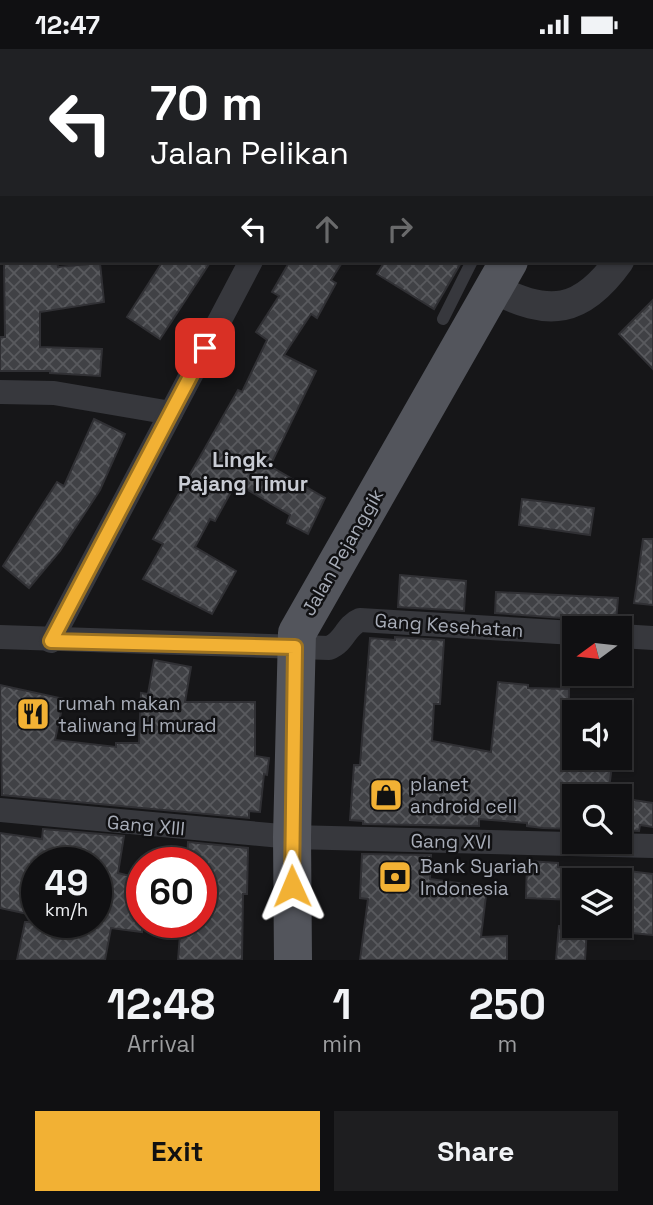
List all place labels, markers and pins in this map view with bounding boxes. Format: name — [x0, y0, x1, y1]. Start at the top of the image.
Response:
pin — [175, 318, 235, 378]
place label: rumah makan taliwang H murad — [58, 691, 217, 738]
restaurant icon: rumah makan taliwang H murad — [14, 695, 52, 733]
place label: planet android cell — [410, 772, 517, 819]
shop icon: planet android cell — [367, 776, 405, 814]
place label: Bank Syariah Indonesia — [420, 854, 539, 901]
bank icon: Bank Syariah Indonesia — [376, 858, 414, 896]

